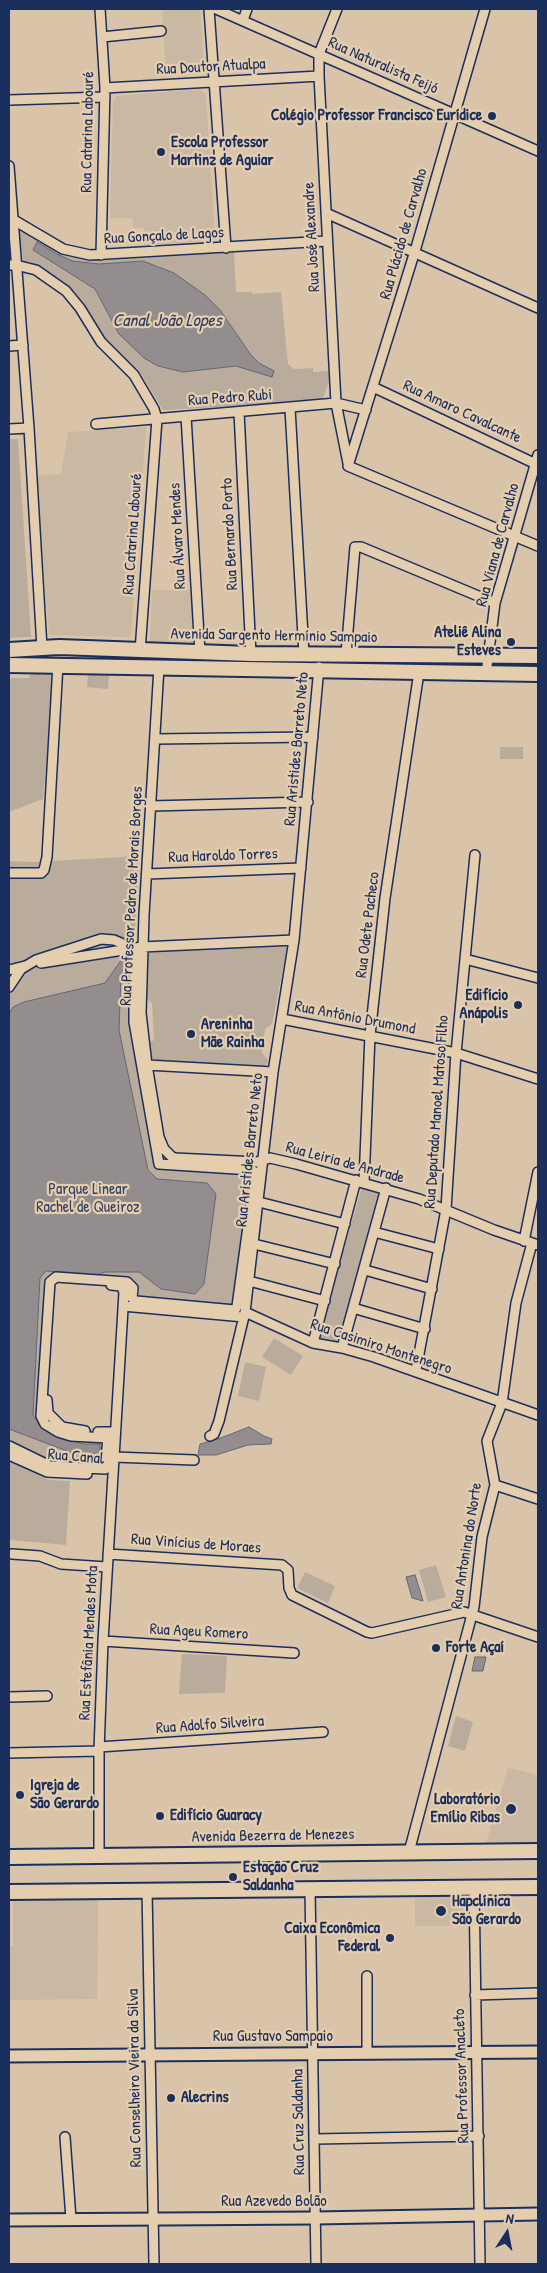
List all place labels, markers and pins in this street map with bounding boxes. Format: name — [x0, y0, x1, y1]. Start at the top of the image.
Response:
place label: Colégio Professor Francisco Eurídice — [271, 106, 482, 126]
marker: Colégio Professor Francisco Eurídice — [486, 110, 498, 122]
place label: Escola Professor Martinz de Aguiar — [171, 133, 273, 171]
marker: Escola Professor Martinz de Aguiar — [155, 146, 167, 158]
place label: Ateliê Alina Esteves — [434, 623, 501, 661]
marker: Ateliê Alina Esteves — [505, 636, 517, 648]
place label: Edifício Anápolis — [459, 986, 508, 1024]
marker: Edifício Anápolis — [512, 999, 524, 1011]
place label: Areninha Mãe Rainha — [201, 1015, 264, 1053]
marker: Areninha Mãe Rainha — [185, 1028, 197, 1040]
place label: Forte Açaí — [446, 1638, 504, 1658]
marker: Forte Açaí — [430, 1642, 442, 1654]
place label: Igreja de São Gerardo — [30, 1776, 99, 1814]
marker: Igreja de São Gerardo — [14, 1789, 26, 1801]
place label: Laboratório Emílio Ribas — [431, 1790, 500, 1828]
marker: Laboratório Emílio Ribas — [504, 1802, 518, 1816]
place label: Edifício Guaracy — [170, 1806, 262, 1826]
marker: Edifício Guaracy — [154, 1810, 166, 1822]
place label: Estação Cruz Saldanha — [243, 1858, 319, 1896]
marker: Estação Cruz Saldanha — [227, 1871, 239, 1883]
place label: Hapclínica São Gerardo — [452, 1892, 521, 1930]
marker: Hapclínica São Gerardo — [434, 1904, 448, 1918]
place label: Caixa Econômica Federal — [284, 1919, 380, 1957]
marker: Caixa Econômica Federal — [384, 1932, 396, 1944]
place label: Alecrins — [181, 2088, 229, 2108]
marker: Alecrins — [165, 2092, 177, 2104]

